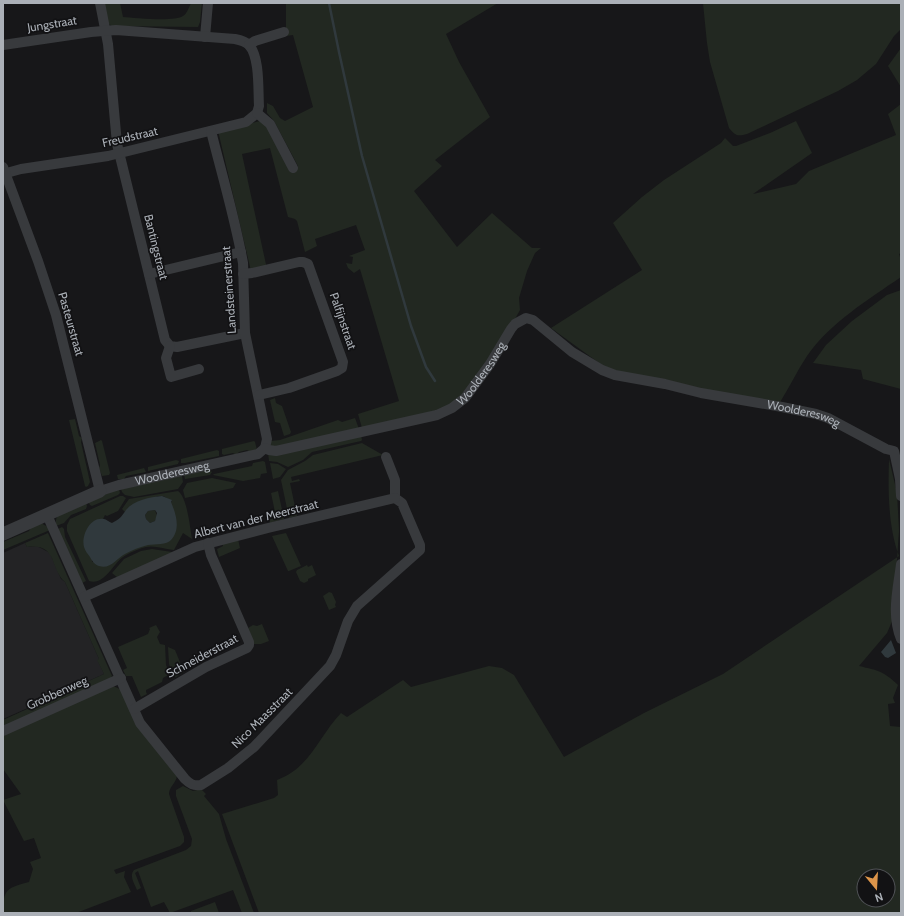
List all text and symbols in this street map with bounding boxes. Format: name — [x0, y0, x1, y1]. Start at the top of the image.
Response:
street label: Jungstraat — [25, 12, 78, 35]
street label: Freudstraat — [101, 123, 159, 150]
street label: Bantingstraat — [141, 213, 172, 281]
street label: Landsteinerstraat — [218, 246, 239, 334]
street label: Pasteurstraat — [55, 290, 88, 358]
street label: Palfijnstraat — [327, 290, 360, 351]
street label: Woolderesweg — [454, 338, 509, 409]
street label: Woolderesweg — [766, 397, 844, 431]
street label: Woolderesweg — [134, 457, 211, 488]
street label: Albert van der Meerstraat — [192, 496, 320, 541]
street label: Schneiderstraat — [163, 630, 240, 681]
street label: Grobbenweg — [24, 672, 90, 713]
street label: Nico Maasstraat — [228, 684, 295, 751]
north arrow — [856, 868, 896, 908]
text: N — [873, 890, 885, 905]

